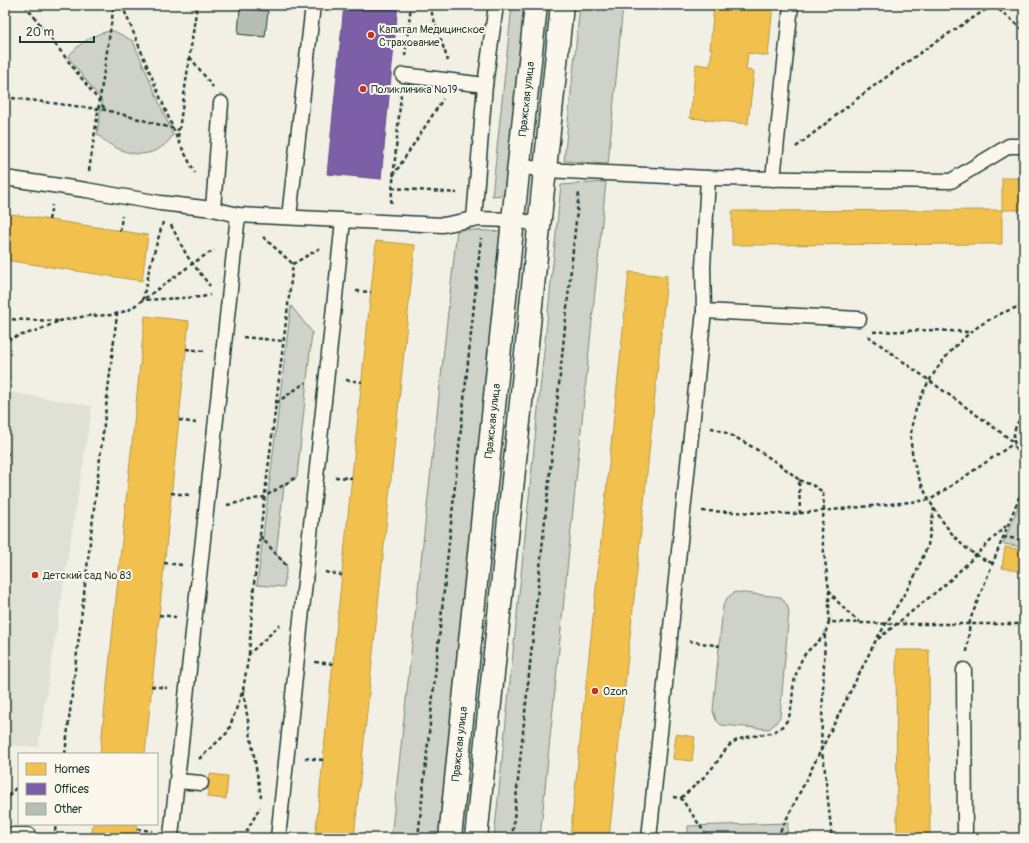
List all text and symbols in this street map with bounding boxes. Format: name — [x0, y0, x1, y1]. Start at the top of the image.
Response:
scale bar — [20, 18, 94, 44]
place label: Капитал Медицинское Страхование — [379, 23, 485, 49]
text: 20 m — [26, 25, 55, 40]
marker: Капитал Медицинское Страхование — [366, 30, 376, 40]
street label: Пражская улица — [516, 61, 537, 137]
place label: Поликлиника №19 — [371, 83, 458, 96]
marker: Поликлиника №19 — [358, 84, 368, 94]
street label: Пражская улица — [482, 383, 503, 459]
place label: Детский сад № 83 — [42, 569, 131, 582]
marker: Детский сад № 83 — [30, 570, 40, 580]
place label: Ozon — [603, 685, 628, 698]
marker: Ozon — [590, 686, 600, 696]
street label: Пражская улица — [449, 706, 470, 782]
legend — [18, 753, 158, 825]
text: Homes — [54, 762, 90, 777]
text: Offices — [54, 782, 90, 797]
text: Other — [54, 802, 83, 817]

